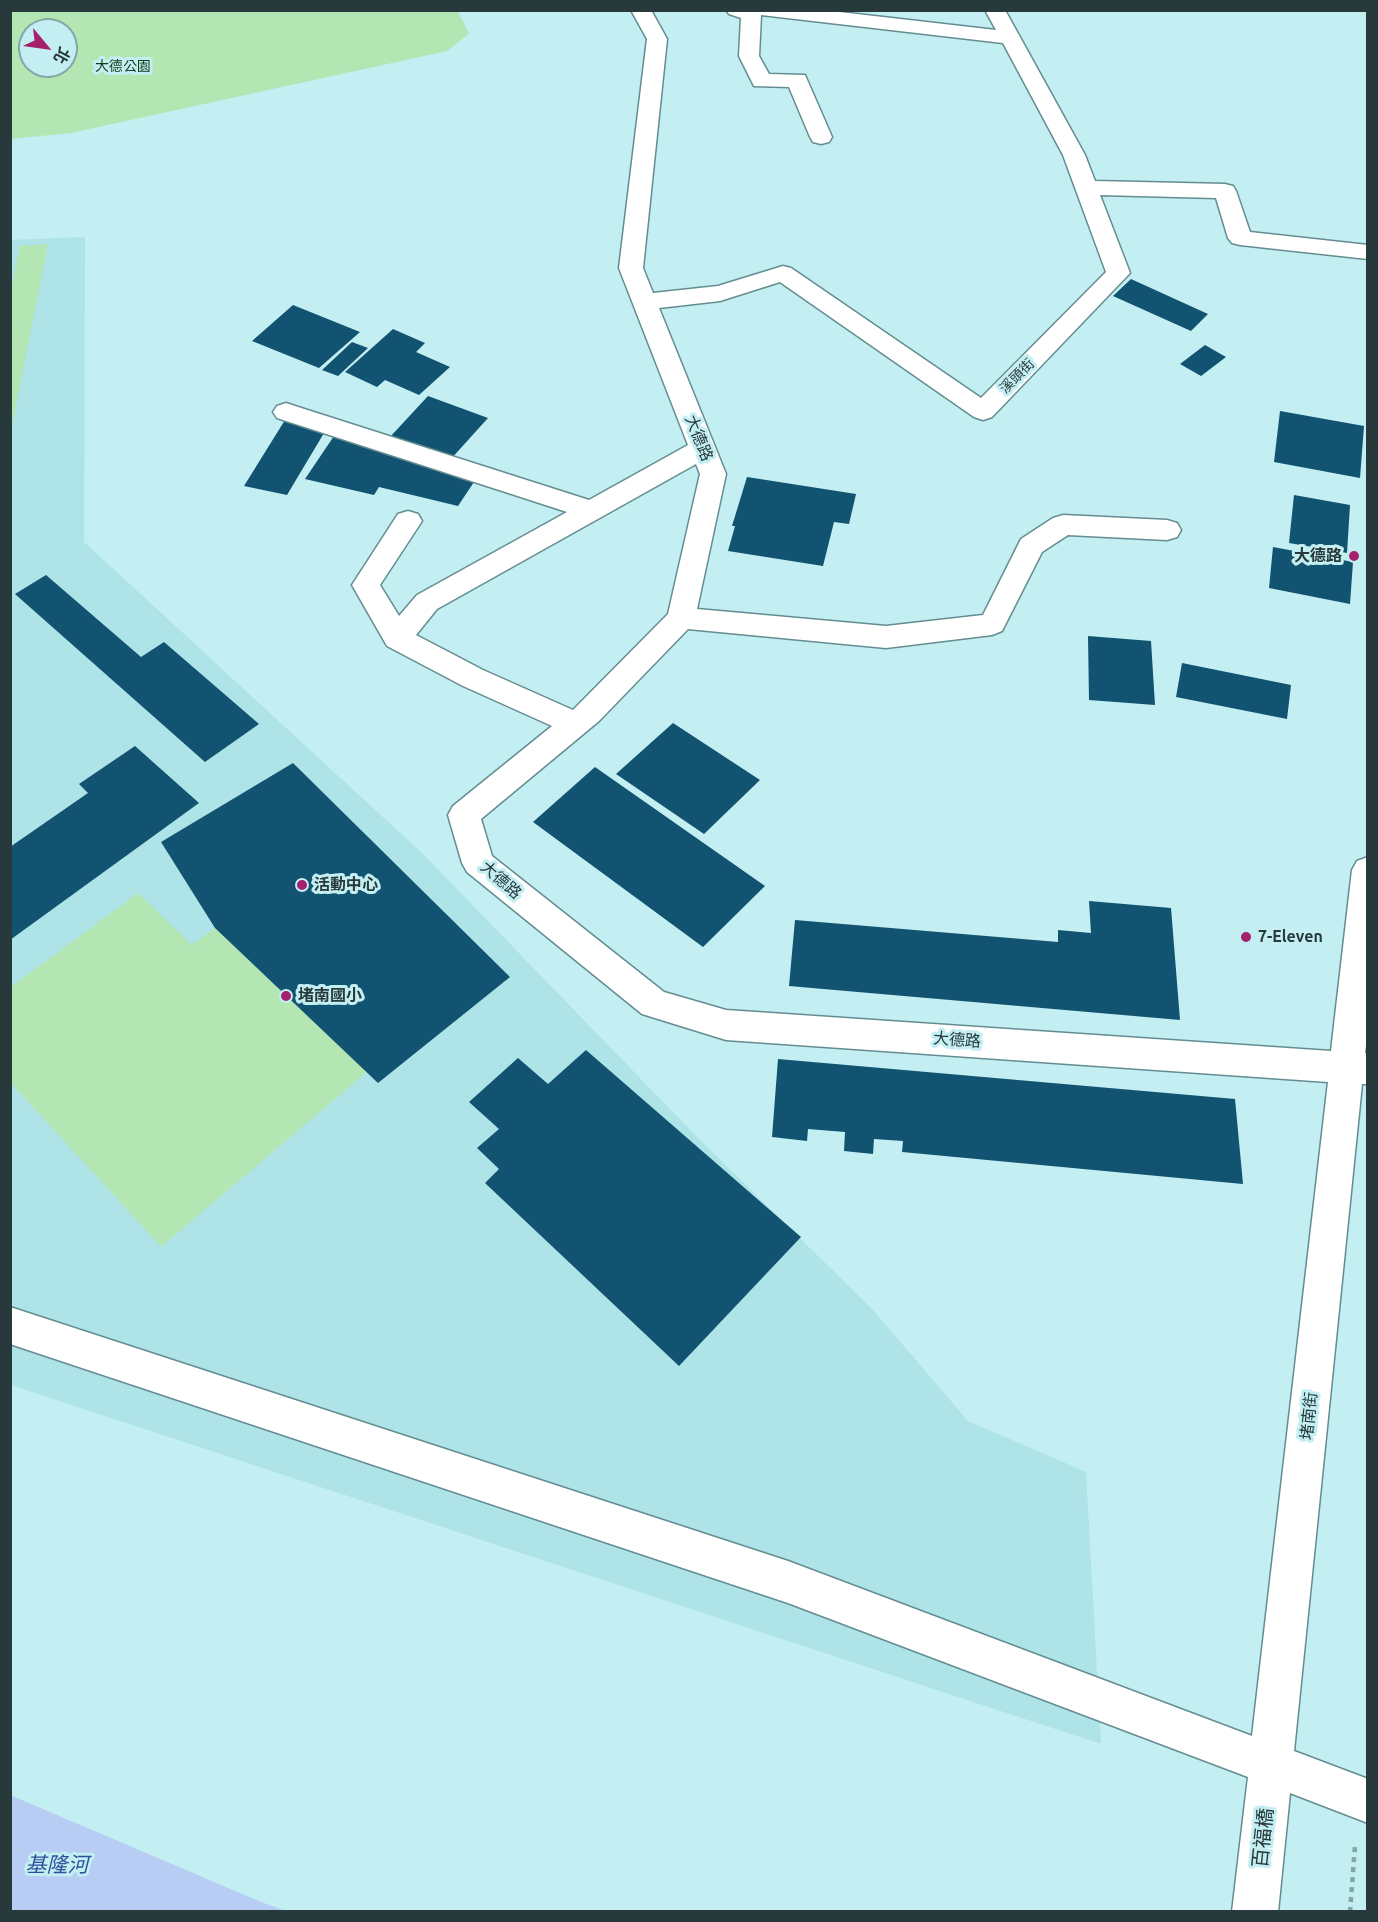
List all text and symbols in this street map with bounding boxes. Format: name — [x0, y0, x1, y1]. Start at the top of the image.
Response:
north arrow — [18, 18, 78, 78]
text: 北 — [50, 44, 74, 67]
park label: 大德公園 — [95, 58, 151, 74]
street label: 溪頭街 — [996, 355, 1038, 397]
street label: 大德路 — [681, 412, 717, 464]
place label: 大德路 — [1294, 546, 1342, 566]
marker: 大德路 — [1347, 549, 1361, 563]
street label: 大德路 — [477, 857, 525, 903]
place label: 活動中心 — [314, 875, 378, 895]
marker: 活動中心 — [295, 878, 309, 892]
place label: 7-Eleven — [1258, 927, 1323, 947]
marker: 7-Eleven — [1239, 930, 1253, 944]
place label: 堵南國小 — [298, 986, 362, 1006]
marker: 堵南國小 — [279, 989, 293, 1003]
street label: 大德路 — [932, 1029, 982, 1051]
street label: 堵南街 — [1297, 1391, 1321, 1441]
street label: 百福橋 — [1248, 1807, 1278, 1869]
water label: 基隆河 — [26, 1852, 88, 1878]

